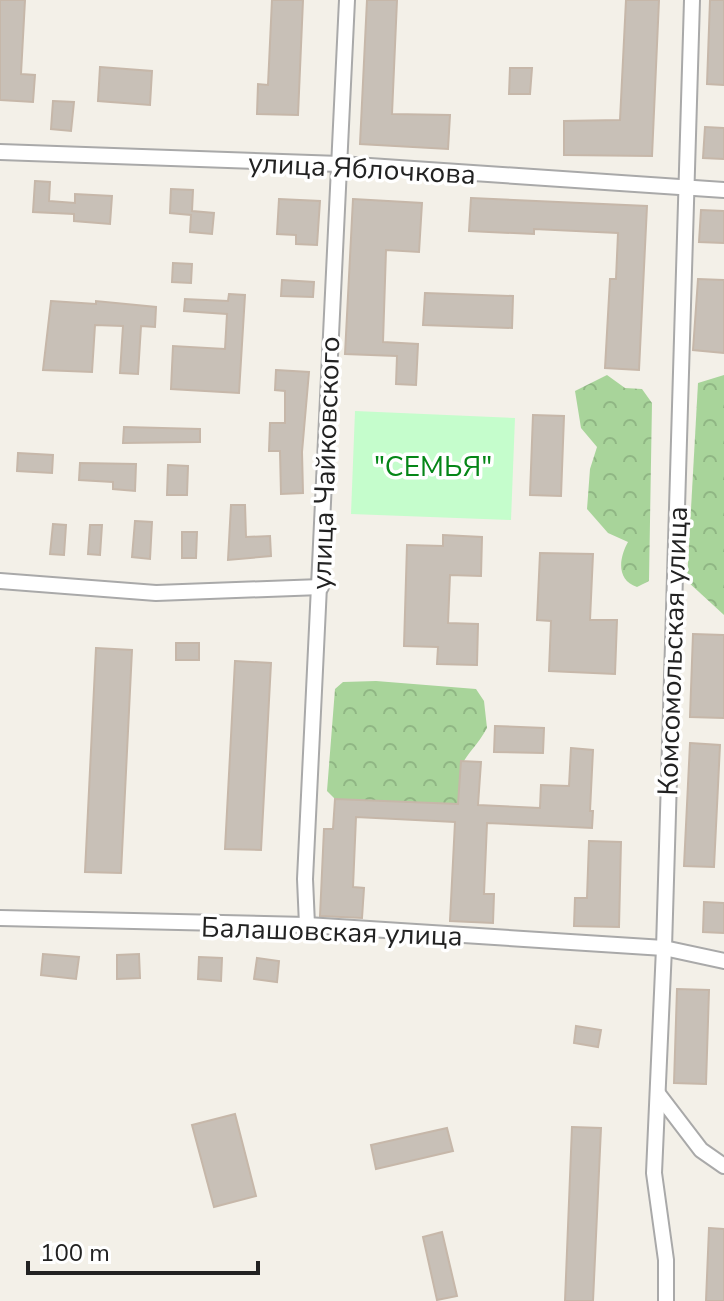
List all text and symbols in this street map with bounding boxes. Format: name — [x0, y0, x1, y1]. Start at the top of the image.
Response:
street label: улица Яблочкова — [247, 144, 477, 194]
street label: улица Чайковского — [303, 336, 349, 590]
park label: "СЕМЬЯ" — [374, 448, 492, 486]
street label: Комсомольская улица — [649, 506, 697, 796]
street label: Балашовская улица — [201, 908, 463, 956]
scale bar — [28, 1225, 258, 1275]
text: 100 m — [40, 1237, 110, 1269]

